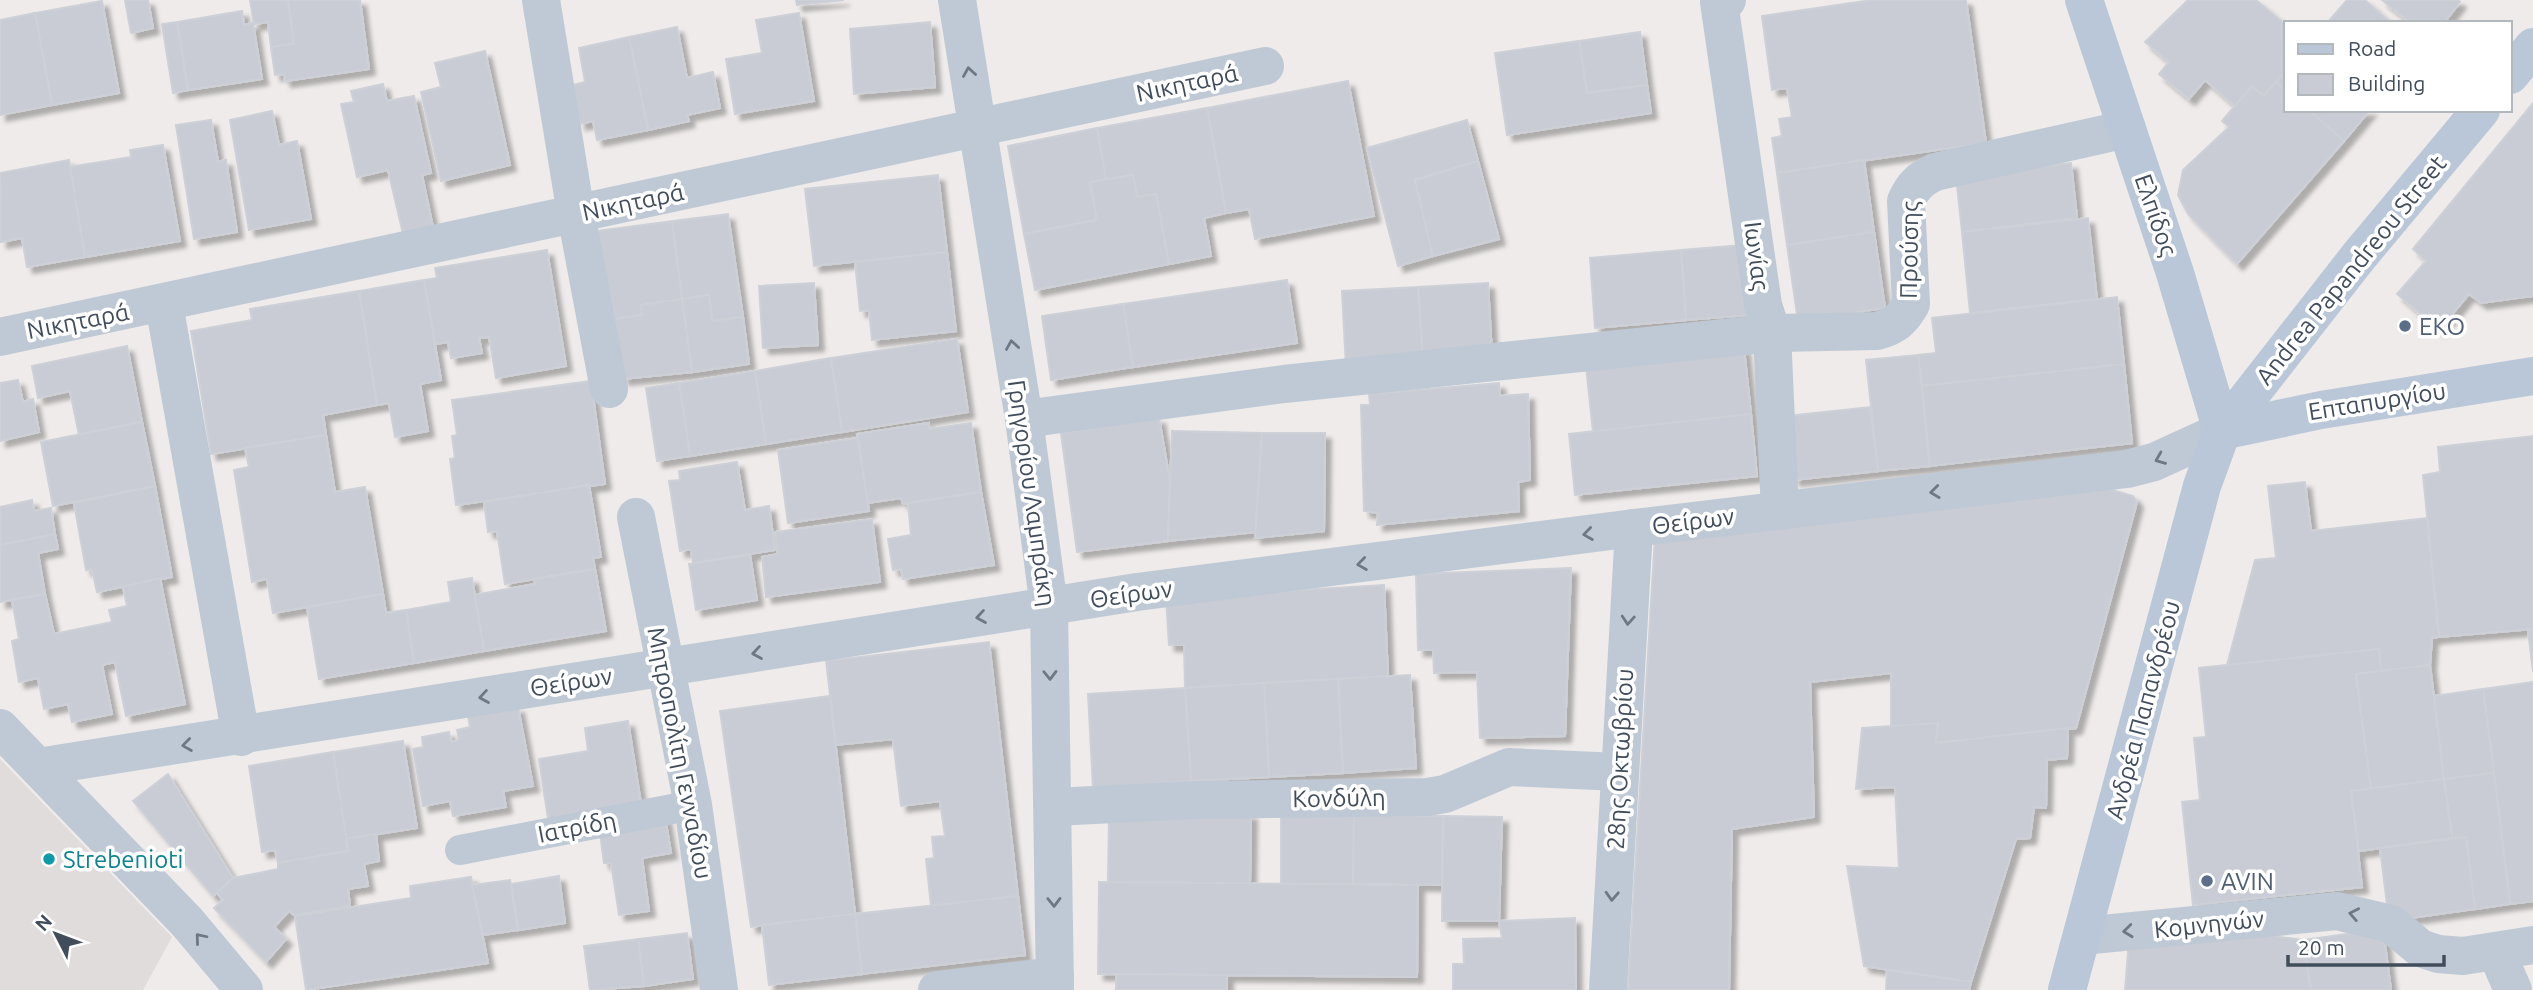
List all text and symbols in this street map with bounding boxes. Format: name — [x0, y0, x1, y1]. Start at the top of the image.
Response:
legend — [2284, 21, 2512, 112]
text: Road — [2348, 36, 2396, 60]
street label: Νικηταρά — [1134, 59, 1240, 107]
one-way arrow — [962, 66, 977, 78]
text: Building — [2348, 71, 2425, 95]
street label: Andrea Papandreou Street — [2250, 150, 2452, 390]
street label: Ελπίδος — [2129, 171, 2183, 259]
street label: Νικηταρά — [580, 178, 686, 226]
street label: Προύσης — [1895, 201, 1923, 299]
street label: Ιωνίας — [1739, 220, 1775, 292]
street label: Νικηταρά — [25, 298, 131, 344]
place label: ΕΚΟ — [2419, 313, 2465, 340]
marker: ΕΚΟ — [2397, 318, 2413, 334]
one-way arrow — [1005, 339, 1020, 351]
street label: Επταπυργίου — [2306, 377, 2448, 425]
street label: Γρηγορίου Λαμπράκη — [1003, 378, 1061, 608]
one-way arrow — [2154, 450, 2166, 464]
one-way arrow — [1929, 484, 1940, 499]
street label: Θείρων — [1650, 503, 1736, 539]
one-way arrow — [1582, 526, 1593, 541]
one-way arrow — [1356, 556, 1368, 571]
street label: Θείρων — [1088, 575, 1174, 613]
street label: Ανδρέα Παπανδρέου — [2101, 598, 2185, 822]
one-way arrow — [976, 609, 987, 624]
one-way arrow — [1621, 615, 1636, 626]
street label: Μητροπολίτη Γενναδίου — [642, 625, 718, 881]
one-way arrow — [751, 645, 763, 660]
street label: Θείρων — [528, 662, 614, 702]
street label: 28ης Οκτωβρίου — [1602, 668, 1638, 850]
one-way arrow — [1042, 670, 1058, 681]
one-way arrow — [478, 689, 490, 704]
one-way arrow — [181, 737, 193, 752]
street label: Κονδύλη — [1292, 784, 1386, 812]
street label: Ιατρίδη — [536, 806, 618, 848]
place label: Strebenioti — [63, 846, 183, 873]
marker: Strebenioti — [41, 851, 57, 867]
place label: AVIN — [2221, 868, 2274, 895]
marker: AVIN — [2199, 873, 2215, 889]
one-way arrow — [1605, 891, 1620, 902]
one-way arrow — [1046, 898, 1062, 908]
north arrow — [21, 899, 91, 969]
street label: Κομνηνών — [2153, 905, 2266, 943]
one-way arrow — [2348, 907, 2360, 922]
text: N — [30, 910, 56, 935]
scale bar — [2288, 923, 2444, 967]
one-way arrow — [2122, 924, 2134, 939]
one-way arrow — [196, 933, 208, 946]
text: 20 m — [2298, 935, 2345, 959]

